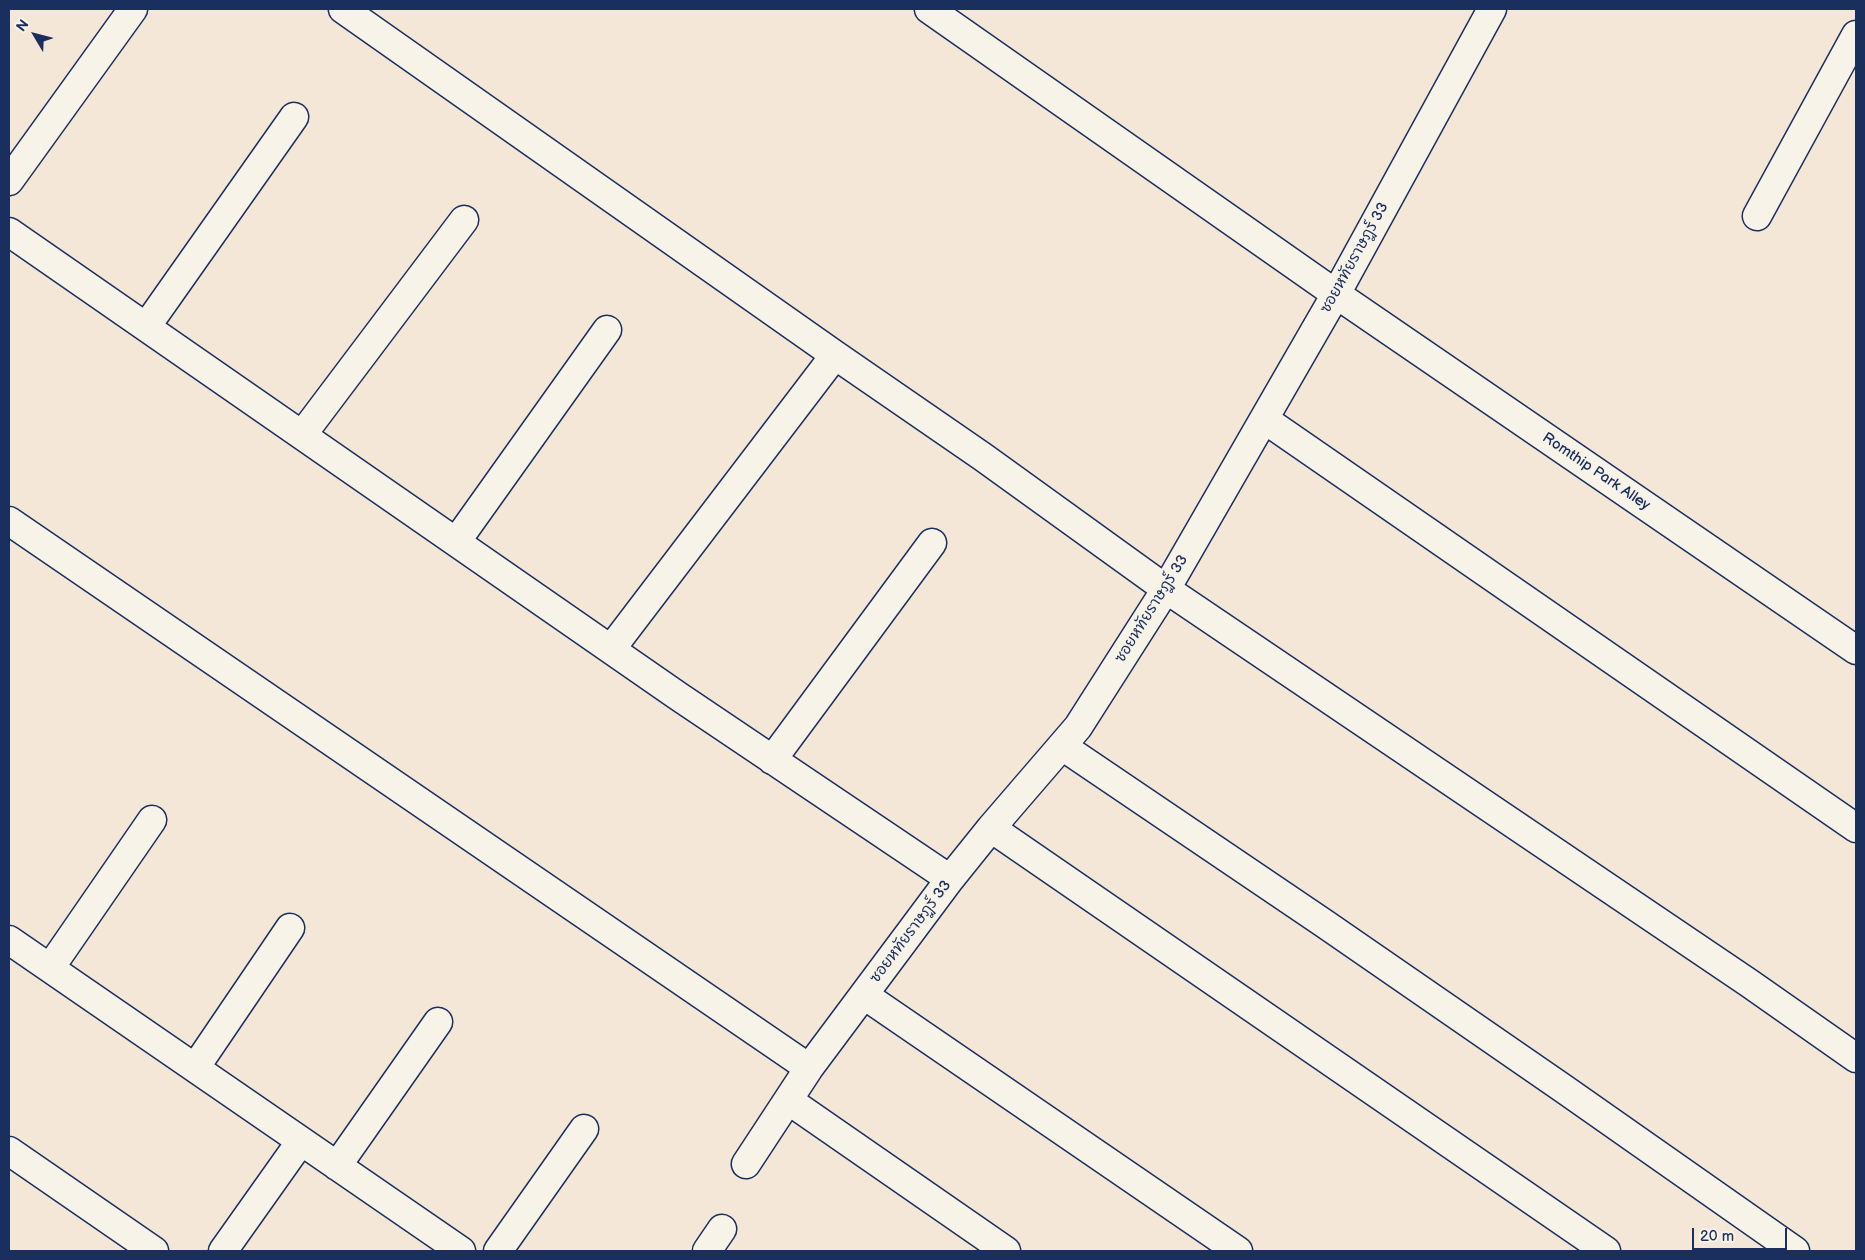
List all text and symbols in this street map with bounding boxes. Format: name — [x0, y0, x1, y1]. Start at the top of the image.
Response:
north arrow — [10, 10, 60, 60]
text: N — [13, 16, 33, 35]
street label: ซอยหทัยราษฎร์ 33 — [1317, 200, 1393, 316]
street label: Romthip Park Alley — [1539, 429, 1653, 515]
street label: ซอยหทัยราษฎร์ 33 — [1112, 552, 1192, 666]
street label: ซอยหทัยราษฎร์ 33 — [867, 877, 955, 987]
scale bar — [1695, 1218, 1790, 1250]
text: 20 m — [1700, 1227, 1734, 1246]

